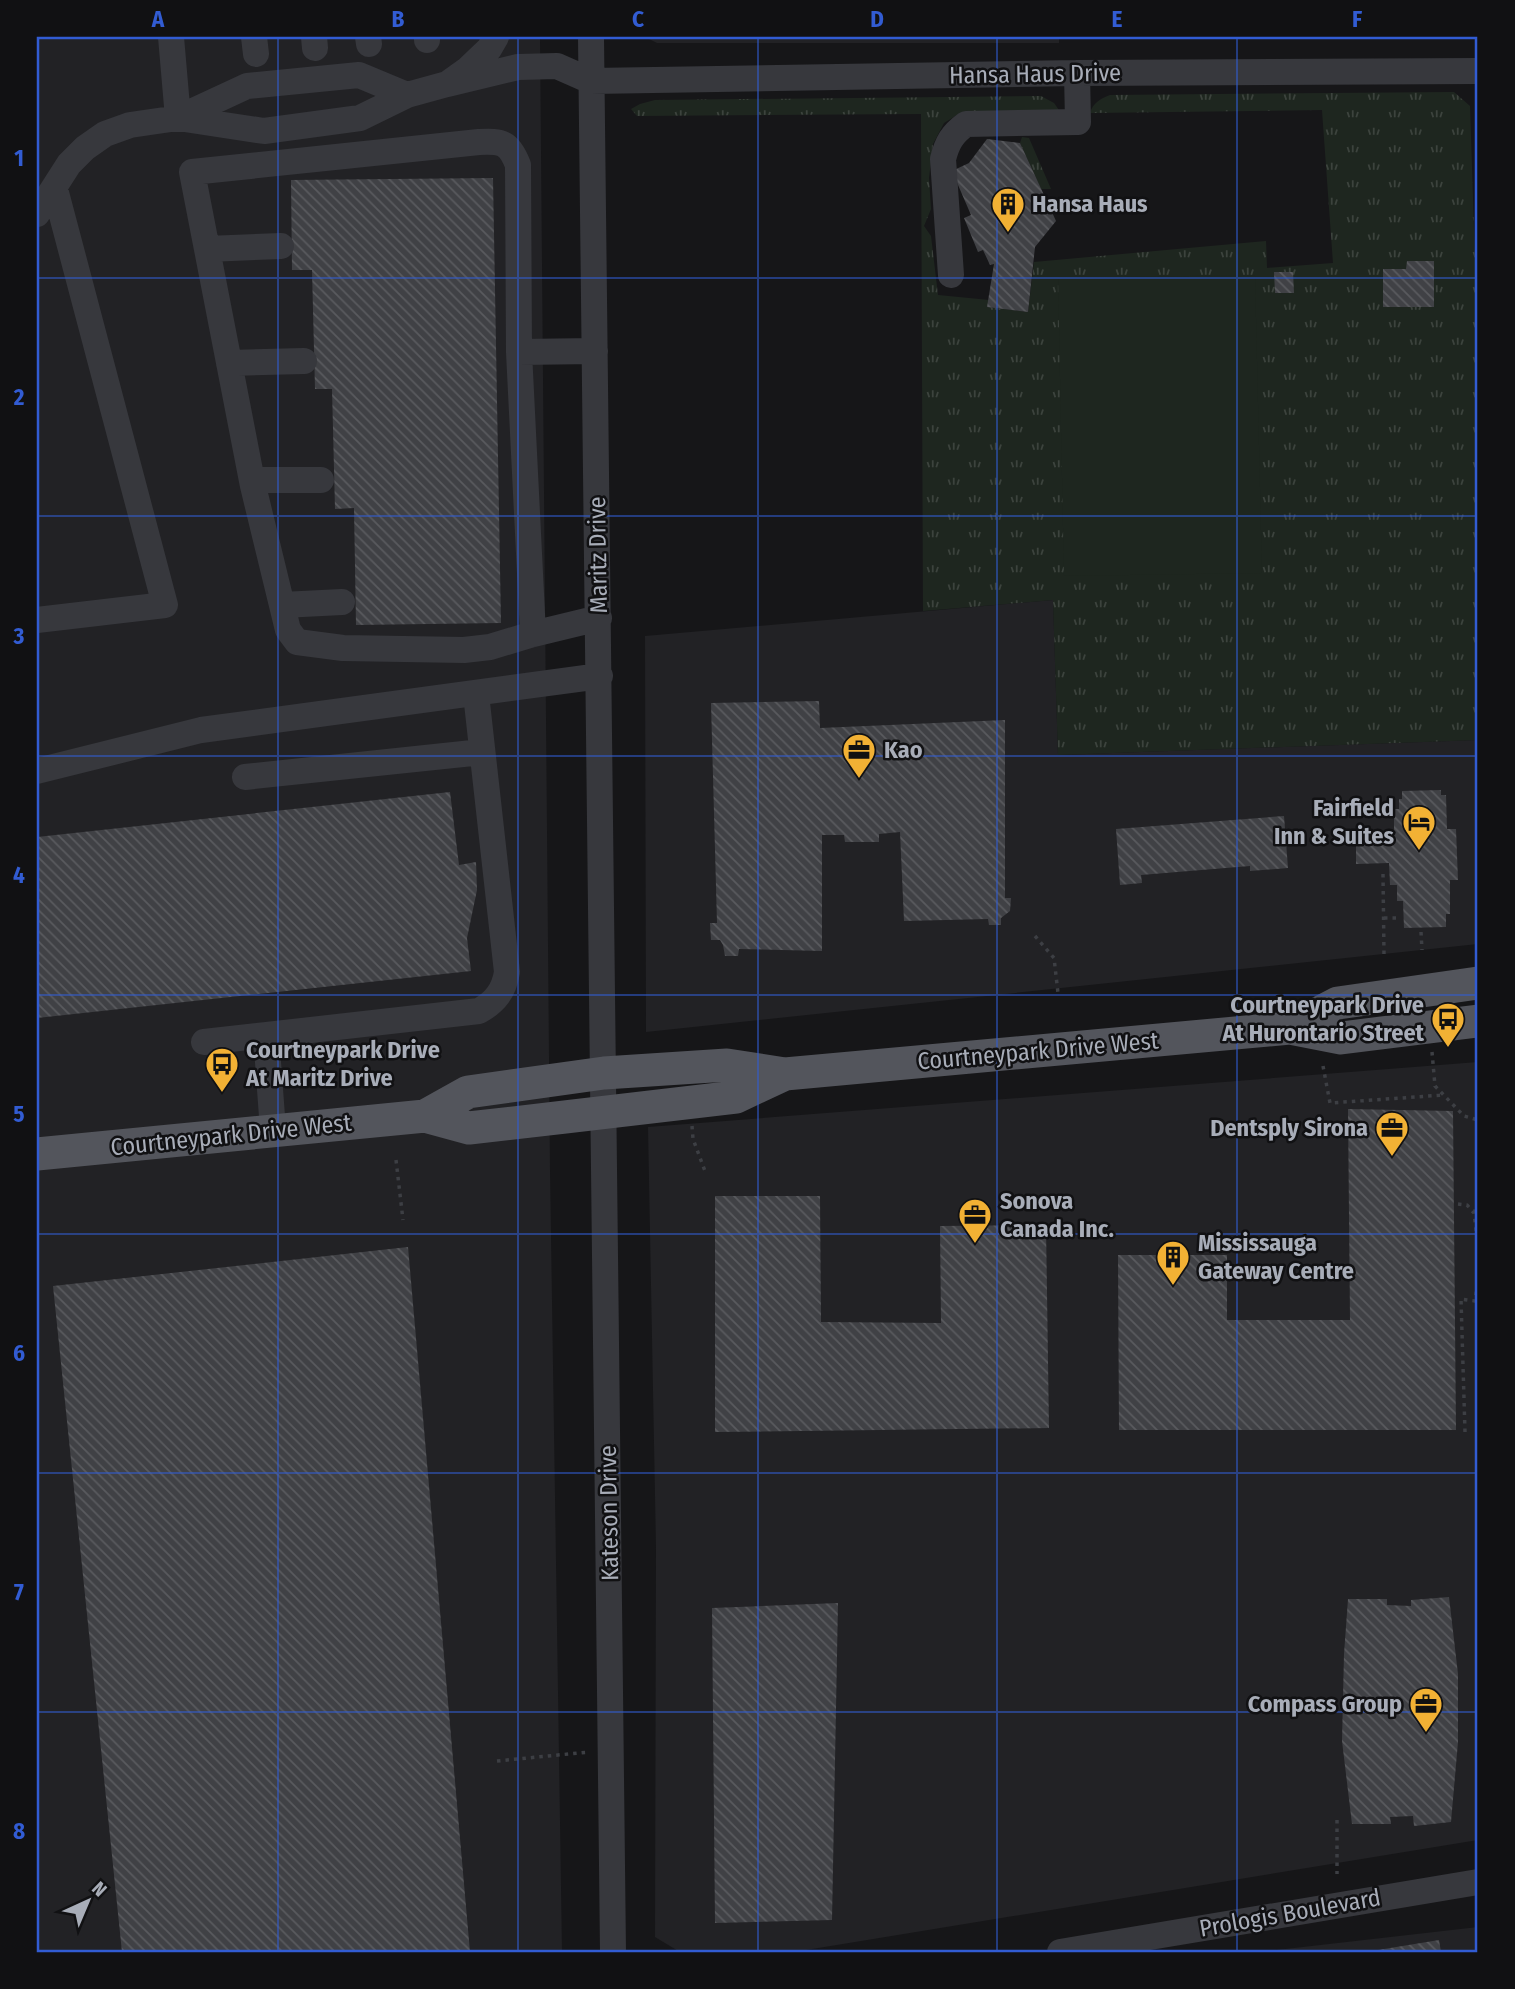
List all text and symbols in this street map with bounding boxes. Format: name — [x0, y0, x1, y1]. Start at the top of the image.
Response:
text: A — [151, 5, 165, 33]
text: B — [392, 5, 405, 33]
text: C — [632, 5, 644, 33]
text: D — [870, 5, 884, 33]
text: E — [1112, 5, 1123, 33]
text: F — [1352, 5, 1362, 33]
street label: Hansa Haus Drive — [949, 59, 1121, 89]
text: 1 — [14, 144, 24, 172]
building icon: Hansa Haus — [989, 185, 1027, 234]
place label: Hansa Haus — [1032, 190, 1148, 218]
text: 2 — [13, 383, 25, 411]
street label: Maritz Drive — [583, 496, 613, 614]
text: 3 — [13, 622, 25, 650]
office icon: Kao — [840, 731, 878, 780]
place label: Kao — [884, 736, 923, 764]
place label: Fairfield Inn & Suites — [1274, 794, 1394, 850]
hotel icon: Fairfield Inn & Suites — [1400, 803, 1438, 852]
text: 4 — [13, 861, 25, 889]
place label: Courtneypark Drive At Hurontario Street — [1221, 991, 1425, 1047]
bus stop icon: Courtneypark Drive At Hurontario Street — [1429, 1000, 1467, 1049]
street label: Courtneypark Drive West — [916, 1026, 1160, 1075]
place label: Courtneypark Drive At Maritz Drive — [245, 1036, 440, 1092]
bus stop icon: Courtneypark Drive At Maritz Drive — [203, 1045, 241, 1094]
text: 5 — [13, 1100, 25, 1128]
street label: Courtneypark Drive West — [109, 1108, 353, 1162]
office icon: Dentsply Sirona — [1373, 1109, 1411, 1158]
place label: Dentsply Sirona — [1210, 1114, 1368, 1142]
place label: Sonova Canada Inc. — [1000, 1187, 1114, 1243]
office icon: Sonova Canada Inc. — [956, 1196, 994, 1245]
place label: Mississauga Gateway Centre — [1198, 1229, 1354, 1285]
building icon: Mississauga Gateway Centre — [1154, 1238, 1192, 1287]
text: 6 — [13, 1339, 25, 1367]
street label: Kateson Drive — [594, 1445, 624, 1581]
text: 7 — [14, 1578, 24, 1606]
office icon: Compass Group — [1407, 1685, 1445, 1734]
place label: Compass Group — [1248, 1690, 1402, 1718]
text: 8 — [13, 1817, 25, 1845]
north arrow — [52, 1867, 122, 1937]
text: N — [87, 1877, 112, 1901]
street label: Prologis Boulevard — [1197, 1883, 1383, 1943]

